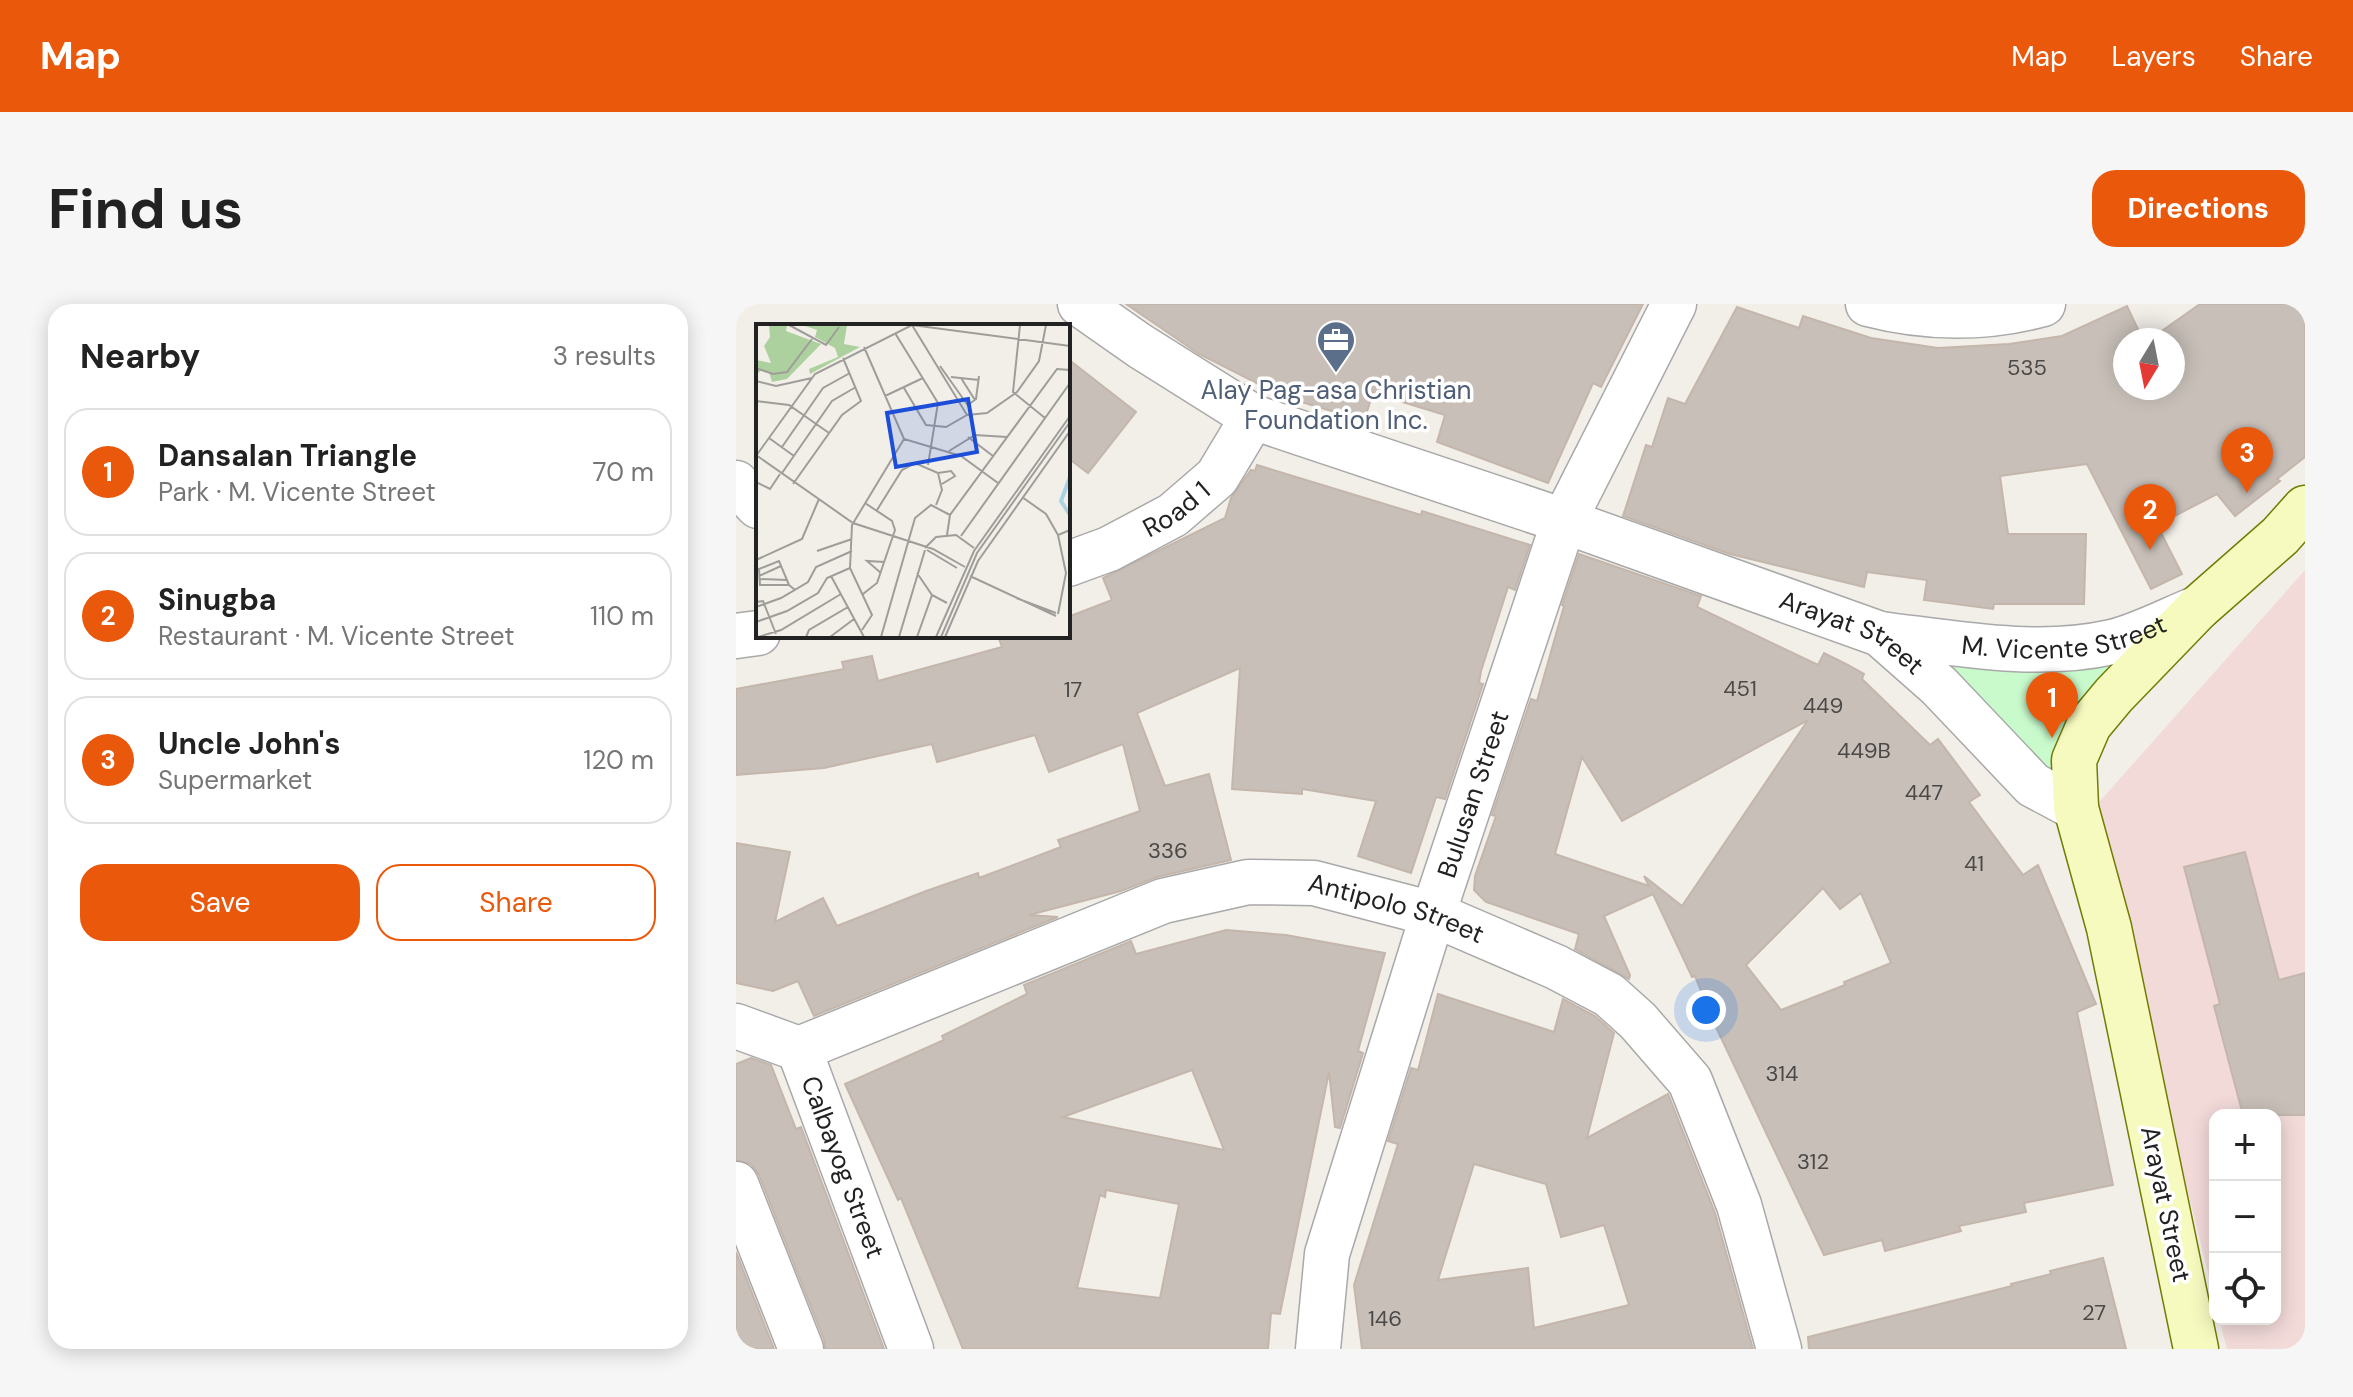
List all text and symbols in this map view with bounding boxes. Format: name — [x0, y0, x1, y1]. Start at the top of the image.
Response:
text: Map — [40, 31, 121, 81]
text: Map — [2011, 38, 2068, 75]
text: Layers — [2112, 38, 2196, 75]
text: Share — [2240, 38, 2313, 75]
button: Directions — [2092, 170, 2305, 247]
text: Find us — [48, 172, 243, 245]
office icon: Alay Pag-asa Christian Foundation Inc. — [1315, 319, 1357, 374]
inset map — [756, 324, 1070, 638]
north arrow — [2113, 328, 2185, 400]
text: Nearby — [80, 334, 200, 379]
text: 3 results — [553, 339, 656, 373]
house number: 535 — [2007, 353, 2047, 382]
place label: Alay Pag-asa Christian Foundation Inc. — [1200, 373, 1472, 437]
pin: 3 — [2221, 427, 2273, 493]
text: Dansalan Triangle — [158, 436, 417, 475]
text: 1 — [103, 455, 113, 489]
text: 70 m — [593, 455, 654, 489]
street label: Road 1 — [1137, 474, 1217, 545]
text: Park · M. Vicente Street — [158, 475, 436, 509]
pin: 2 — [2124, 484, 2176, 550]
text: Sinugba — [158, 580, 276, 619]
street label: Arayat Street — [1775, 582, 1931, 682]
text: 2 — [100, 599, 116, 633]
text: 110 m — [590, 599, 654, 633]
street label: M. Vicente Street — [1960, 607, 2172, 667]
text: Restaurant · M. Vicente Street — [158, 619, 514, 653]
pin: 1 — [2026, 672, 2078, 738]
house number: 451 — [1723, 674, 1757, 703]
house number: 17 — [1064, 675, 1082, 704]
house number: 449 — [1803, 691, 1843, 720]
street label: Bulusan Street — [1429, 706, 1517, 882]
text: Uncle John's — [158, 724, 340, 763]
house number: 449B — [1837, 736, 1891, 765]
text: 3 — [100, 743, 116, 777]
text: 120 m — [583, 743, 654, 777]
text: Supermarket — [158, 763, 312, 797]
house number: 447 — [1905, 778, 1943, 807]
house number: 336 — [1148, 836, 1188, 865]
house number: 41 — [1964, 849, 1984, 878]
button: Save — [80, 864, 360, 941]
button: Share — [376, 864, 656, 941]
street label: Antipolo Street — [1305, 865, 1489, 951]
your location — [1686, 990, 1726, 1030]
house number: 314 — [1766, 1059, 1798, 1088]
street label: Calbayog Street — [794, 1071, 893, 1263]
map controls — [2209, 1109, 2281, 1325]
button: + — [2209, 1109, 2281, 1181]
street label: Arayat Street — [2133, 1123, 2199, 1285]
house number: 312 — [1797, 1147, 1829, 1176]
button: − — [2209, 1181, 2281, 1253]
button: locate — [2209, 1253, 2281, 1325]
house number: 27 — [2082, 1298, 2106, 1327]
house number: 146 — [1368, 1304, 1402, 1333]

